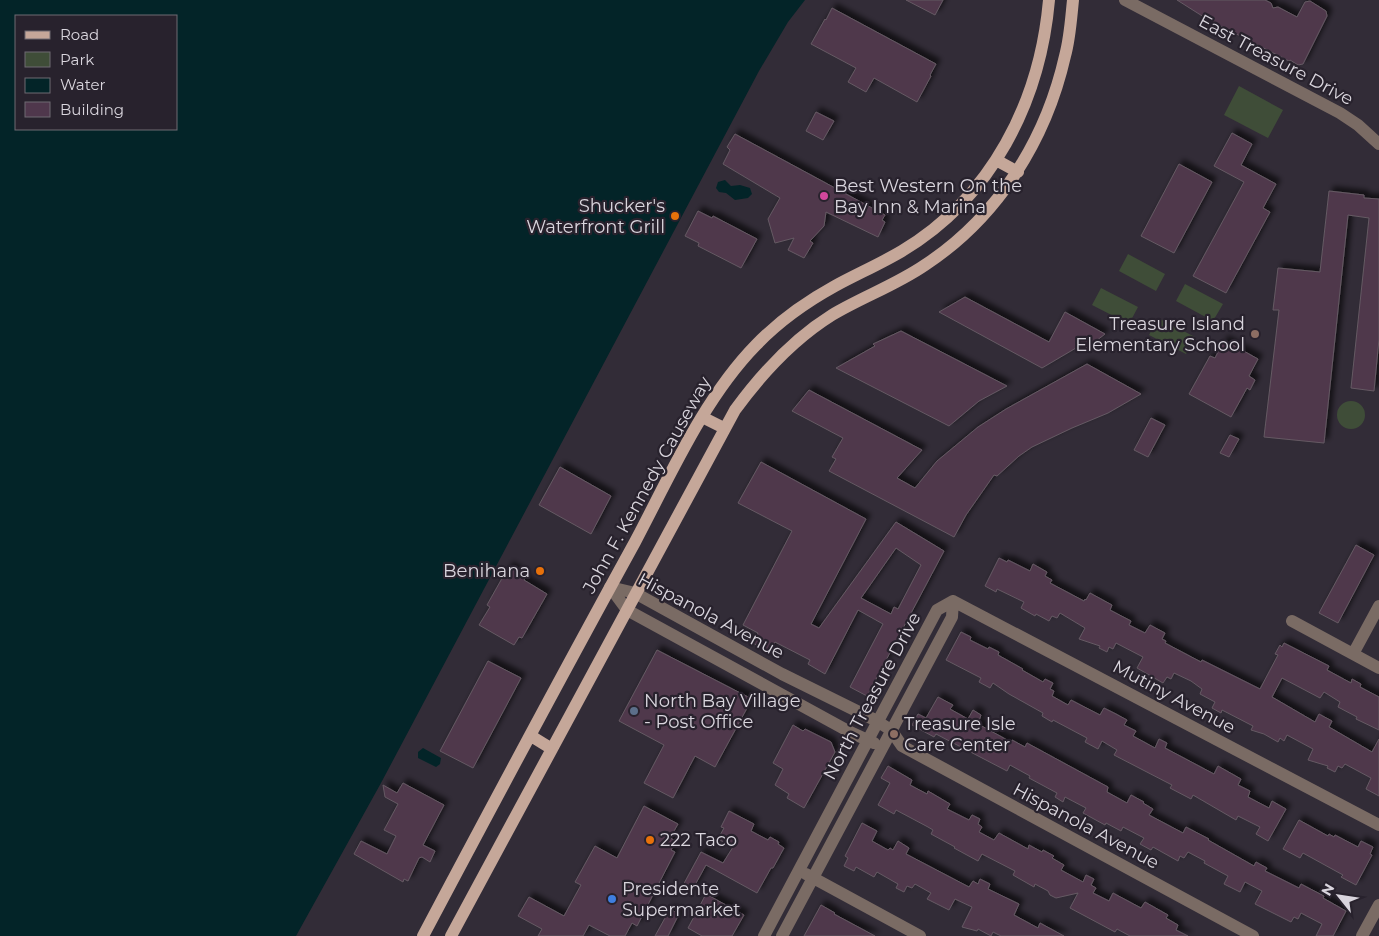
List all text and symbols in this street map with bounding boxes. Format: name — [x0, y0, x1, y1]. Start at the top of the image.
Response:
street label: East Treasure Drive — [1195, 10, 1357, 110]
legend — [15, 15, 178, 130]
text: Road — [60, 25, 99, 44]
text: Park — [60, 50, 94, 69]
text: Water — [60, 75, 106, 94]
text: Building — [60, 100, 124, 119]
place label: Best Western On the Bay Inn & Marina — [834, 175, 1022, 218]
marker: Best Western On the Bay Inn & Marina — [818, 190, 830, 202]
place label: Shucker's Waterfront Grill — [526, 195, 665, 238]
marker: Shucker's Waterfront Grill — [669, 210, 681, 222]
place label: Treasure Island Elementary School — [1075, 313, 1245, 356]
marker: Treasure Island Elementary School — [1249, 328, 1261, 340]
street label: John F. Kennedy Causeway — [578, 373, 716, 598]
place label: Benihana — [443, 560, 530, 582]
marker: Benihana — [534, 565, 546, 577]
street label: Hispanola Avenue — [634, 568, 788, 664]
street label: North Treasure Drive — [819, 608, 926, 783]
street label: Mutiny Avenue — [1109, 655, 1239, 739]
place label: North Bay Village - Post Office — [644, 690, 801, 733]
marker: North Bay Village - Post Office — [628, 705, 640, 717]
place label: Treasure Isle Care Center — [904, 713, 1016, 756]
marker: Treasure Isle Care Center — [888, 728, 900, 740]
street label: Hispanola Avenue — [1009, 778, 1163, 874]
place label: 222 Taco — [660, 829, 737, 851]
marker: 222 Taco — [644, 834, 656, 846]
north arrow — [1314, 871, 1364, 921]
place label: Presidente Supermarket — [622, 878, 741, 921]
text: N — [1317, 880, 1338, 899]
marker: Presidente Supermarket — [606, 893, 618, 905]

